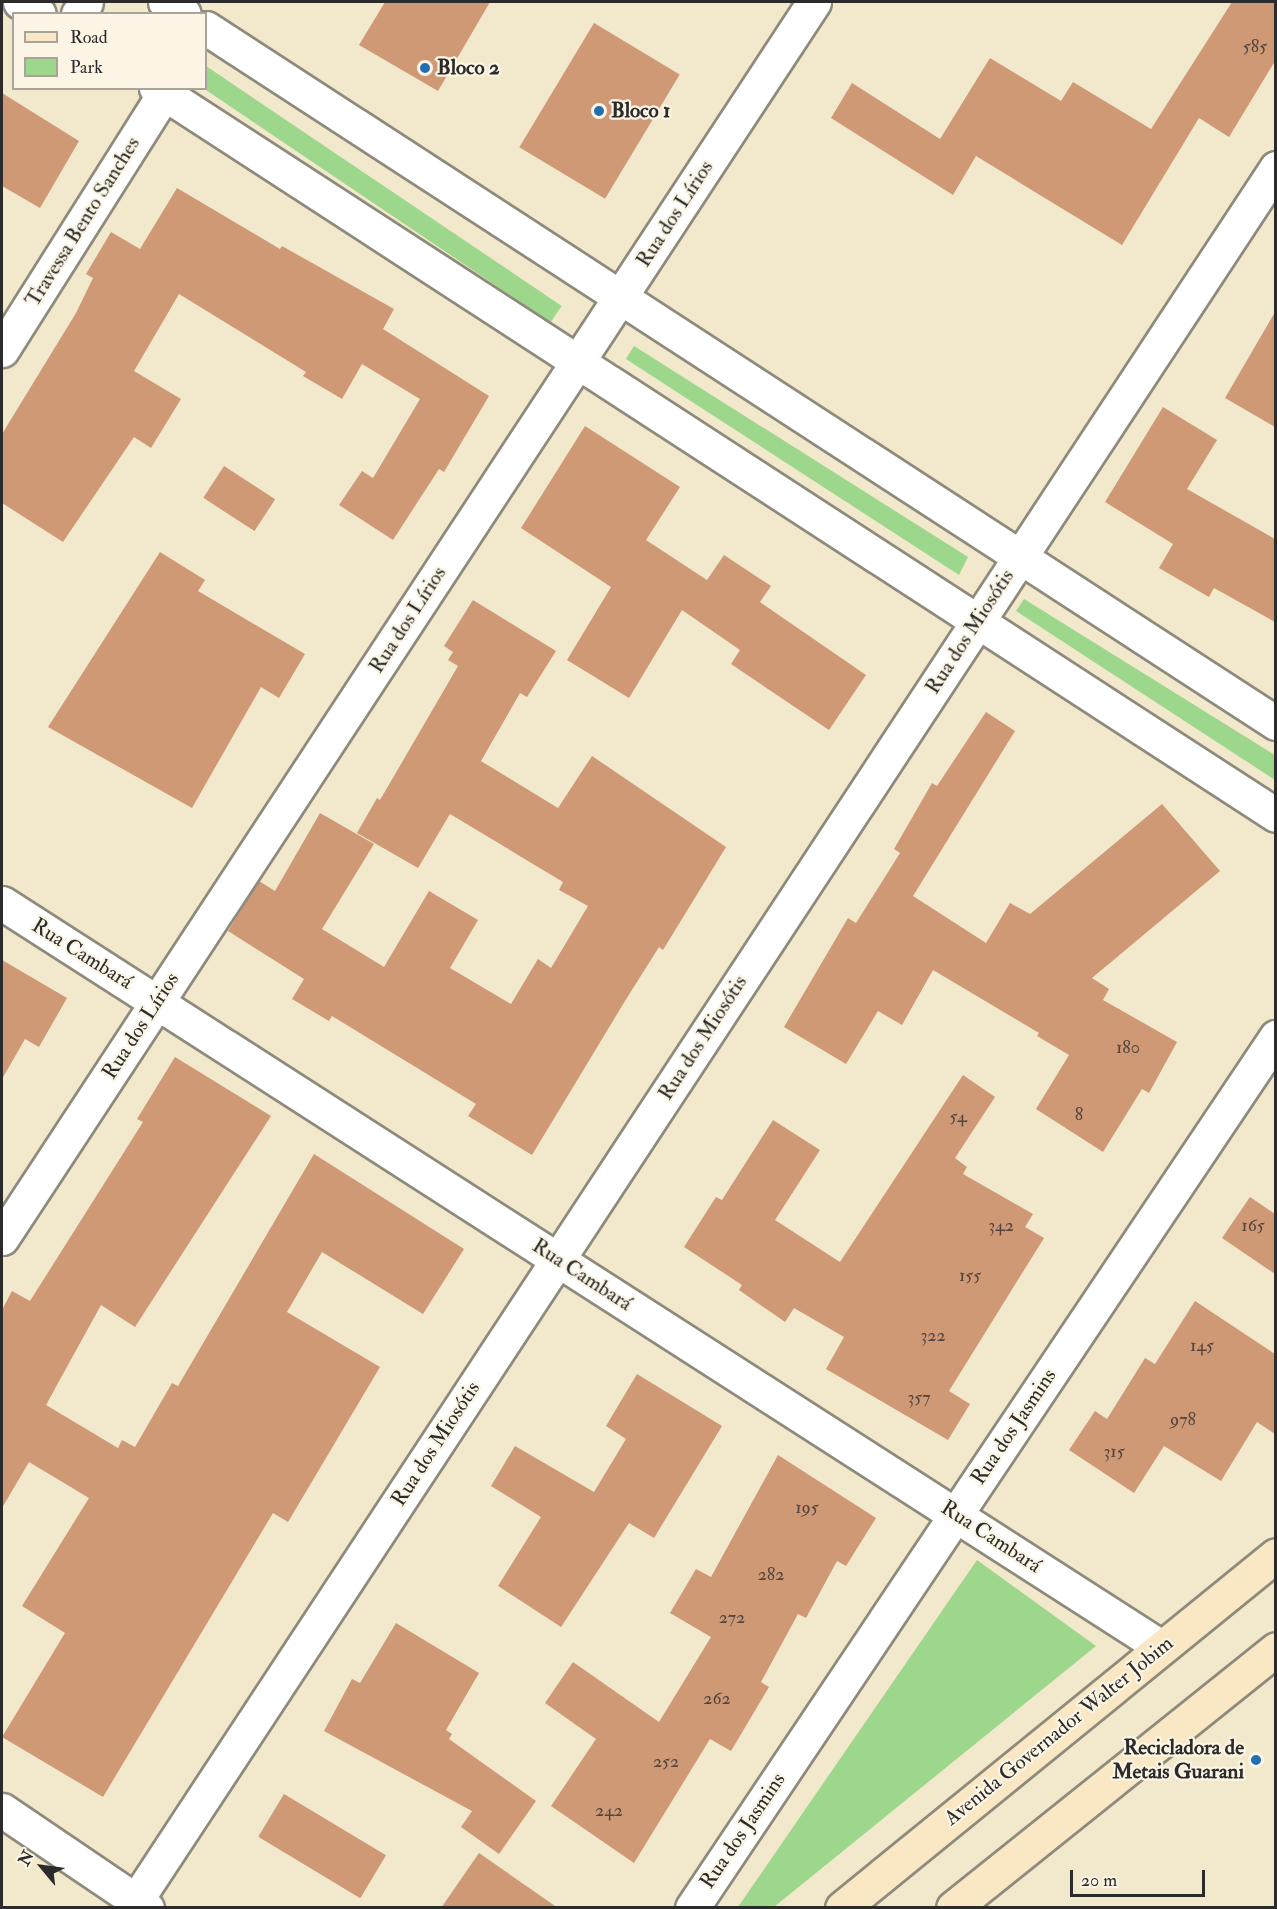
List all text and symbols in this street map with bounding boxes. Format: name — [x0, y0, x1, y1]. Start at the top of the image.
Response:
legend — [12, 12, 207, 90]
text: Road — [70, 26, 108, 49]
house number: 585 — [1243, 36, 1267, 58]
place label: Bloco 2 — [437, 55, 500, 81]
text: Park — [70, 56, 103, 79]
marker: Bloco 2 — [418, 61, 432, 75]
place label: Bloco 1 — [611, 98, 670, 124]
marker: Bloco 1 — [592, 104, 606, 118]
street label: Travessa Bento Sanches — [20, 132, 146, 312]
street label: Rua dos Lírios — [631, 156, 719, 272]
street label: Rua dos Lírios — [364, 562, 452, 678]
street label: Rua dos Miosótis — [920, 565, 1020, 699]
street label: Rua Cambará — [27, 913, 137, 995]
street label: Rua dos Lírios — [97, 968, 185, 1084]
street label: Rua dos Miosótis — [653, 971, 753, 1105]
house number: 180 — [1116, 1037, 1140, 1059]
house number: 8 — [1075, 1104, 1083, 1126]
house number: 54 — [949, 1106, 967, 1128]
house number: 342 — [988, 1215, 1014, 1237]
house number: 165 — [1241, 1215, 1265, 1237]
street label: Rua Cambará — [527, 1233, 637, 1317]
house number: 155 — [959, 1265, 981, 1287]
house number: 322 — [920, 1325, 946, 1347]
house number: 145 — [1190, 1335, 1214, 1357]
street label: Rua dos Jasmins — [966, 1364, 1062, 1490]
street label: Rua dos Miosótis — [386, 1377, 486, 1511]
house number: 357 — [907, 1387, 931, 1409]
house number: 978 — [1170, 1409, 1196, 1431]
house number: 315 — [1103, 1441, 1125, 1463]
street label: Rua Cambará — [936, 1495, 1046, 1579]
house number: 195 — [795, 1497, 819, 1519]
house number: 282 — [758, 1564, 784, 1586]
house number: 272 — [719, 1607, 745, 1629]
street label: Avenida Governador Walter Jobim — [940, 1631, 1178, 1831]
house number: 262 — [703, 1688, 731, 1710]
place label: Recicladora de Metais Guarani — [1113, 1735, 1244, 1785]
house number: 252 — [653, 1751, 679, 1773]
marker: Recicladora de Metais Guarani — [1249, 1753, 1263, 1767]
street label: Rua dos Jasmins — [695, 1768, 791, 1894]
house number: 242 — [595, 1800, 623, 1822]
north arrow — [12, 1837, 72, 1897]
text: N — [14, 1847, 38, 1869]
scale bar — [1073, 1858, 1208, 1896]
text: 20 m — [1081, 1869, 1117, 1892]

